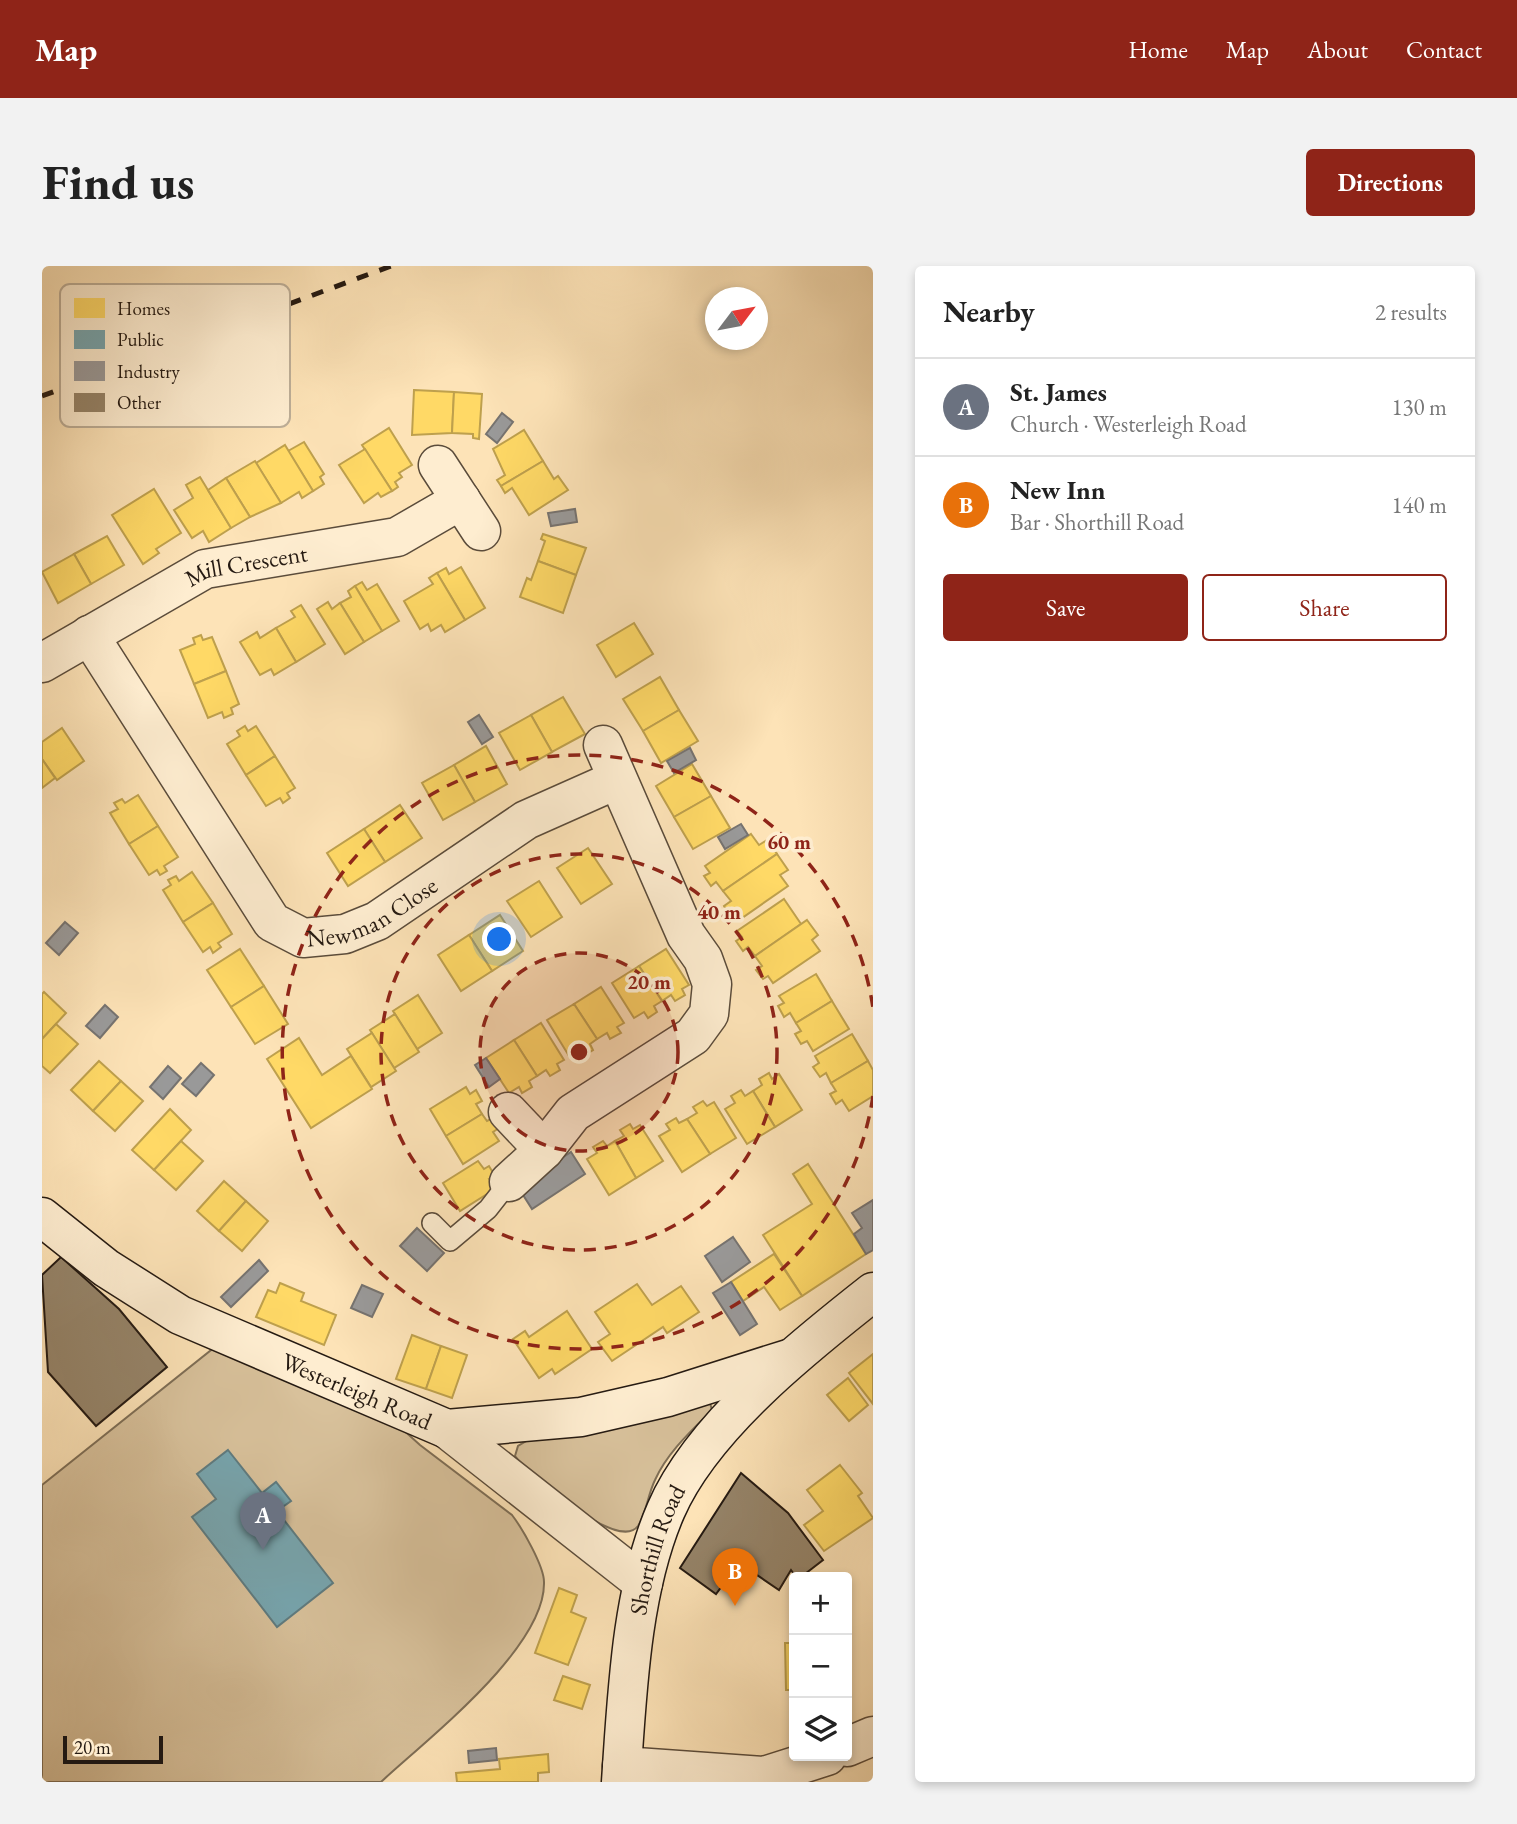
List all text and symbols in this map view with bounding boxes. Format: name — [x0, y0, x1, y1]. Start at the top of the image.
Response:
text: Map — [35, 28, 97, 71]
text: Home — [1128, 34, 1188, 65]
text: Map — [1226, 34, 1269, 65]
text: About — [1307, 34, 1368, 65]
text: Contact — [1406, 34, 1482, 65]
button: Directions — [1306, 149, 1475, 216]
text: Find us — [42, 150, 194, 214]
legend — [60, 284, 290, 427]
north arrow — [705, 287, 768, 350]
text: Nearby — [943, 292, 1035, 331]
text: Homes — [117, 296, 170, 321]
text: 2 results — [1375, 297, 1447, 327]
text: Public — [117, 327, 164, 352]
text: Industry — [117, 359, 181, 384]
text: St. James — [1010, 375, 1107, 409]
text: Other — [117, 390, 162, 415]
text: A — [958, 392, 974, 422]
text: 130 m — [1391, 392, 1447, 422]
text: Church · Westerleigh Road — [1010, 409, 1247, 439]
text: New Inn — [1010, 473, 1106, 507]
text: B — [959, 490, 973, 520]
text: 140 m — [1391, 490, 1447, 520]
text: Bar · Shorthill Road — [1010, 507, 1184, 537]
street label: Mill Crescent — [178, 537, 310, 593]
button: Save — [943, 574, 1188, 641]
button: Share — [1202, 574, 1447, 641]
text: 60 m — [767, 828, 811, 855]
street label: Newman Close — [305, 869, 443, 953]
text: 40 m — [697, 898, 741, 925]
your location — [482, 922, 516, 956]
text: 20 m — [627, 968, 671, 995]
centre of rings — [567, 1040, 591, 1064]
street label: Westerleigh Road — [277, 1345, 438, 1437]
street label: Shorthill Road — [622, 1478, 692, 1617]
pin: A — [240, 1492, 286, 1550]
pin: B — [712, 1548, 758, 1606]
map controls — [789, 1572, 852, 1761]
button: + — [789, 1572, 852, 1635]
button: − — [789, 1635, 852, 1698]
button: layers — [789, 1698, 852, 1761]
scale bar — [63, 1733, 163, 1765]
text: 20 m — [74, 1735, 111, 1760]

